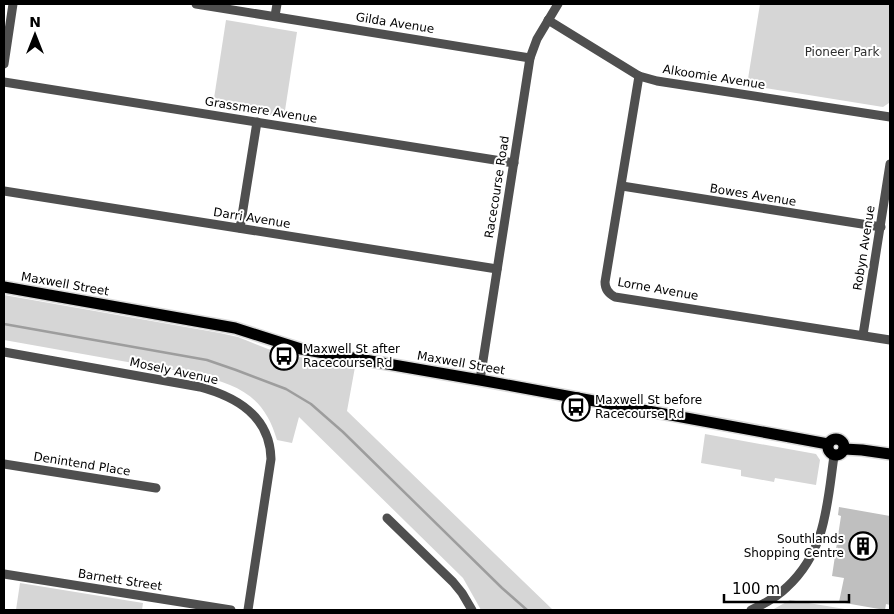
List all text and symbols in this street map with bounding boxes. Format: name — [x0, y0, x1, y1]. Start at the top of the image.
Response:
north arrow — [10, 10, 60, 60]
street label: Gilda Avenue — [355, 10, 435, 36]
text: N — [29, 14, 41, 30]
park label: Pioneer Park — [805, 45, 879, 59]
street label: Alkoomie Avenue — [662, 62, 766, 92]
street label: Grassmere Avenue — [204, 94, 318, 126]
street label: Racecourse Road — [482, 135, 512, 239]
street label: Bowes Avenue — [709, 181, 797, 209]
street label: Robyn Avenue — [850, 204, 878, 292]
street label: Darri Avenue — [212, 205, 292, 231]
street label: Maxwell Street — [20, 269, 110, 299]
street label: Lorne Avenue — [616, 275, 700, 303]
bus stop icon: Maxwell St after Racecourse Rd — [269, 341, 299, 371]
place label: Maxwell St after Racecourse Rd — [303, 342, 400, 370]
street label: Maxwell Street — [416, 348, 506, 378]
street label: Mosely Avenue — [128, 355, 220, 387]
bus stop icon: Maxwell St before Racecourse Rd — [561, 392, 591, 422]
place label: Maxwell St before Racecourse Rd — [595, 393, 702, 421]
street label: Denintend Place — [32, 449, 132, 479]
building icon: Southlands Shopping Centre — [848, 531, 878, 561]
place label: Southlands Shopping Centre — [744, 532, 844, 560]
street label: Barnett Street — [77, 566, 163, 594]
scale bar — [724, 572, 849, 604]
text: 100 m — [732, 580, 780, 598]

